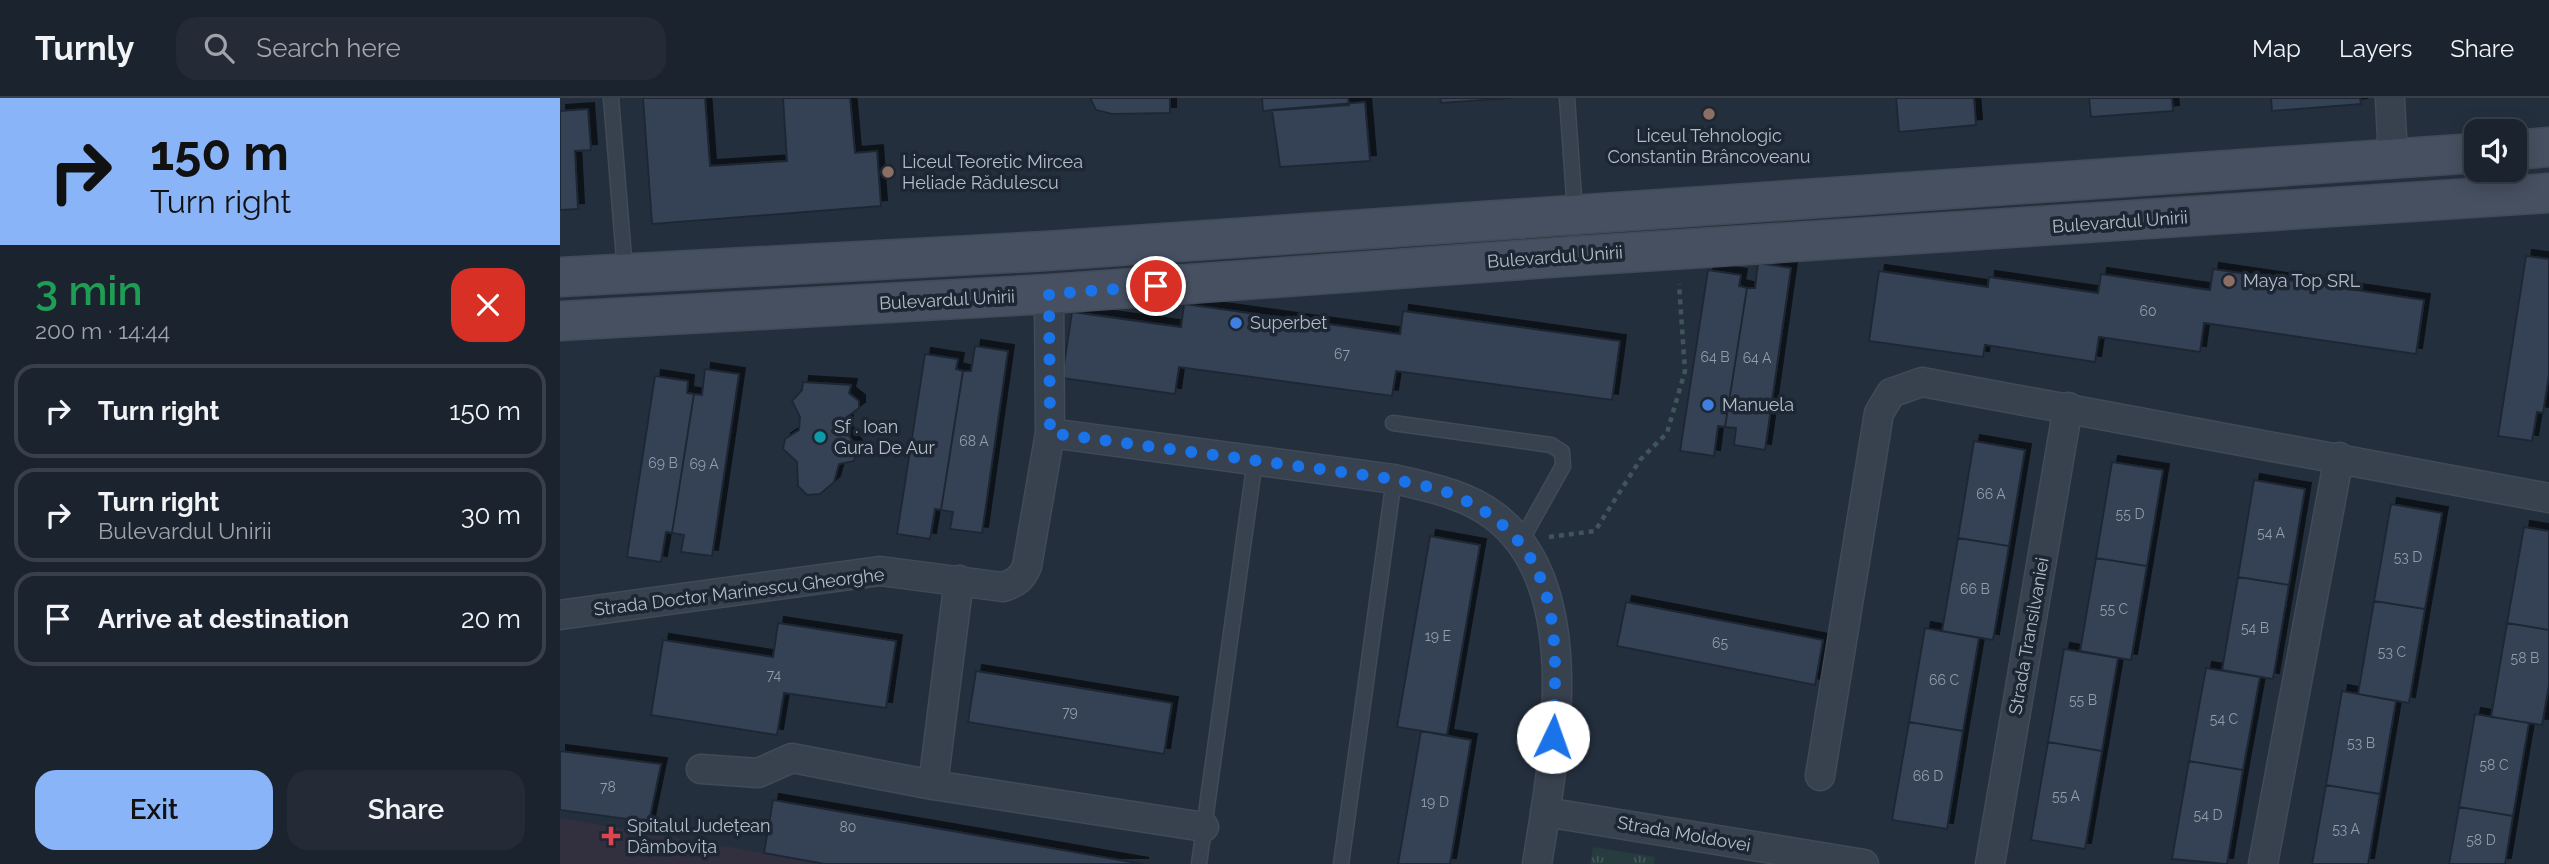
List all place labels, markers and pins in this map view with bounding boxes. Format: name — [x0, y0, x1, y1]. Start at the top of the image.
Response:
marker: Liceul Tehnologic Constantin Brâncoveanu — [1701, 106, 1717, 122]
place label: Liceul Tehnologic Constantin Brâncoveanu — [1607, 125, 1811, 167]
place label: Liceul Teoretic Mircea Heliade Rădulescu — [902, 151, 1083, 193]
marker: Liceul Teoretic Mircea Heliade Rădulescu — [880, 164, 896, 180]
pin — [1126, 256, 1186, 316]
place label: Maya Top SRL — [2243, 270, 2361, 291]
marker: Maya Top SRL — [2221, 273, 2237, 289]
place label: Superbet — [1250, 312, 1327, 333]
marker: Superbet — [1228, 315, 1244, 331]
place label: Manuela — [1722, 394, 1794, 415]
marker: Manuela — [1700, 397, 1716, 413]
place label: Sf . Ioan Gura De Aur — [834, 416, 935, 458]
marker: Sf . Ioan Gura De Aur — [812, 429, 828, 445]
place label: Spitalul Județean Dâmbovița — [627, 815, 771, 857]
marker: Spitalul Județean Dâmbovița — [601, 826, 621, 846]

